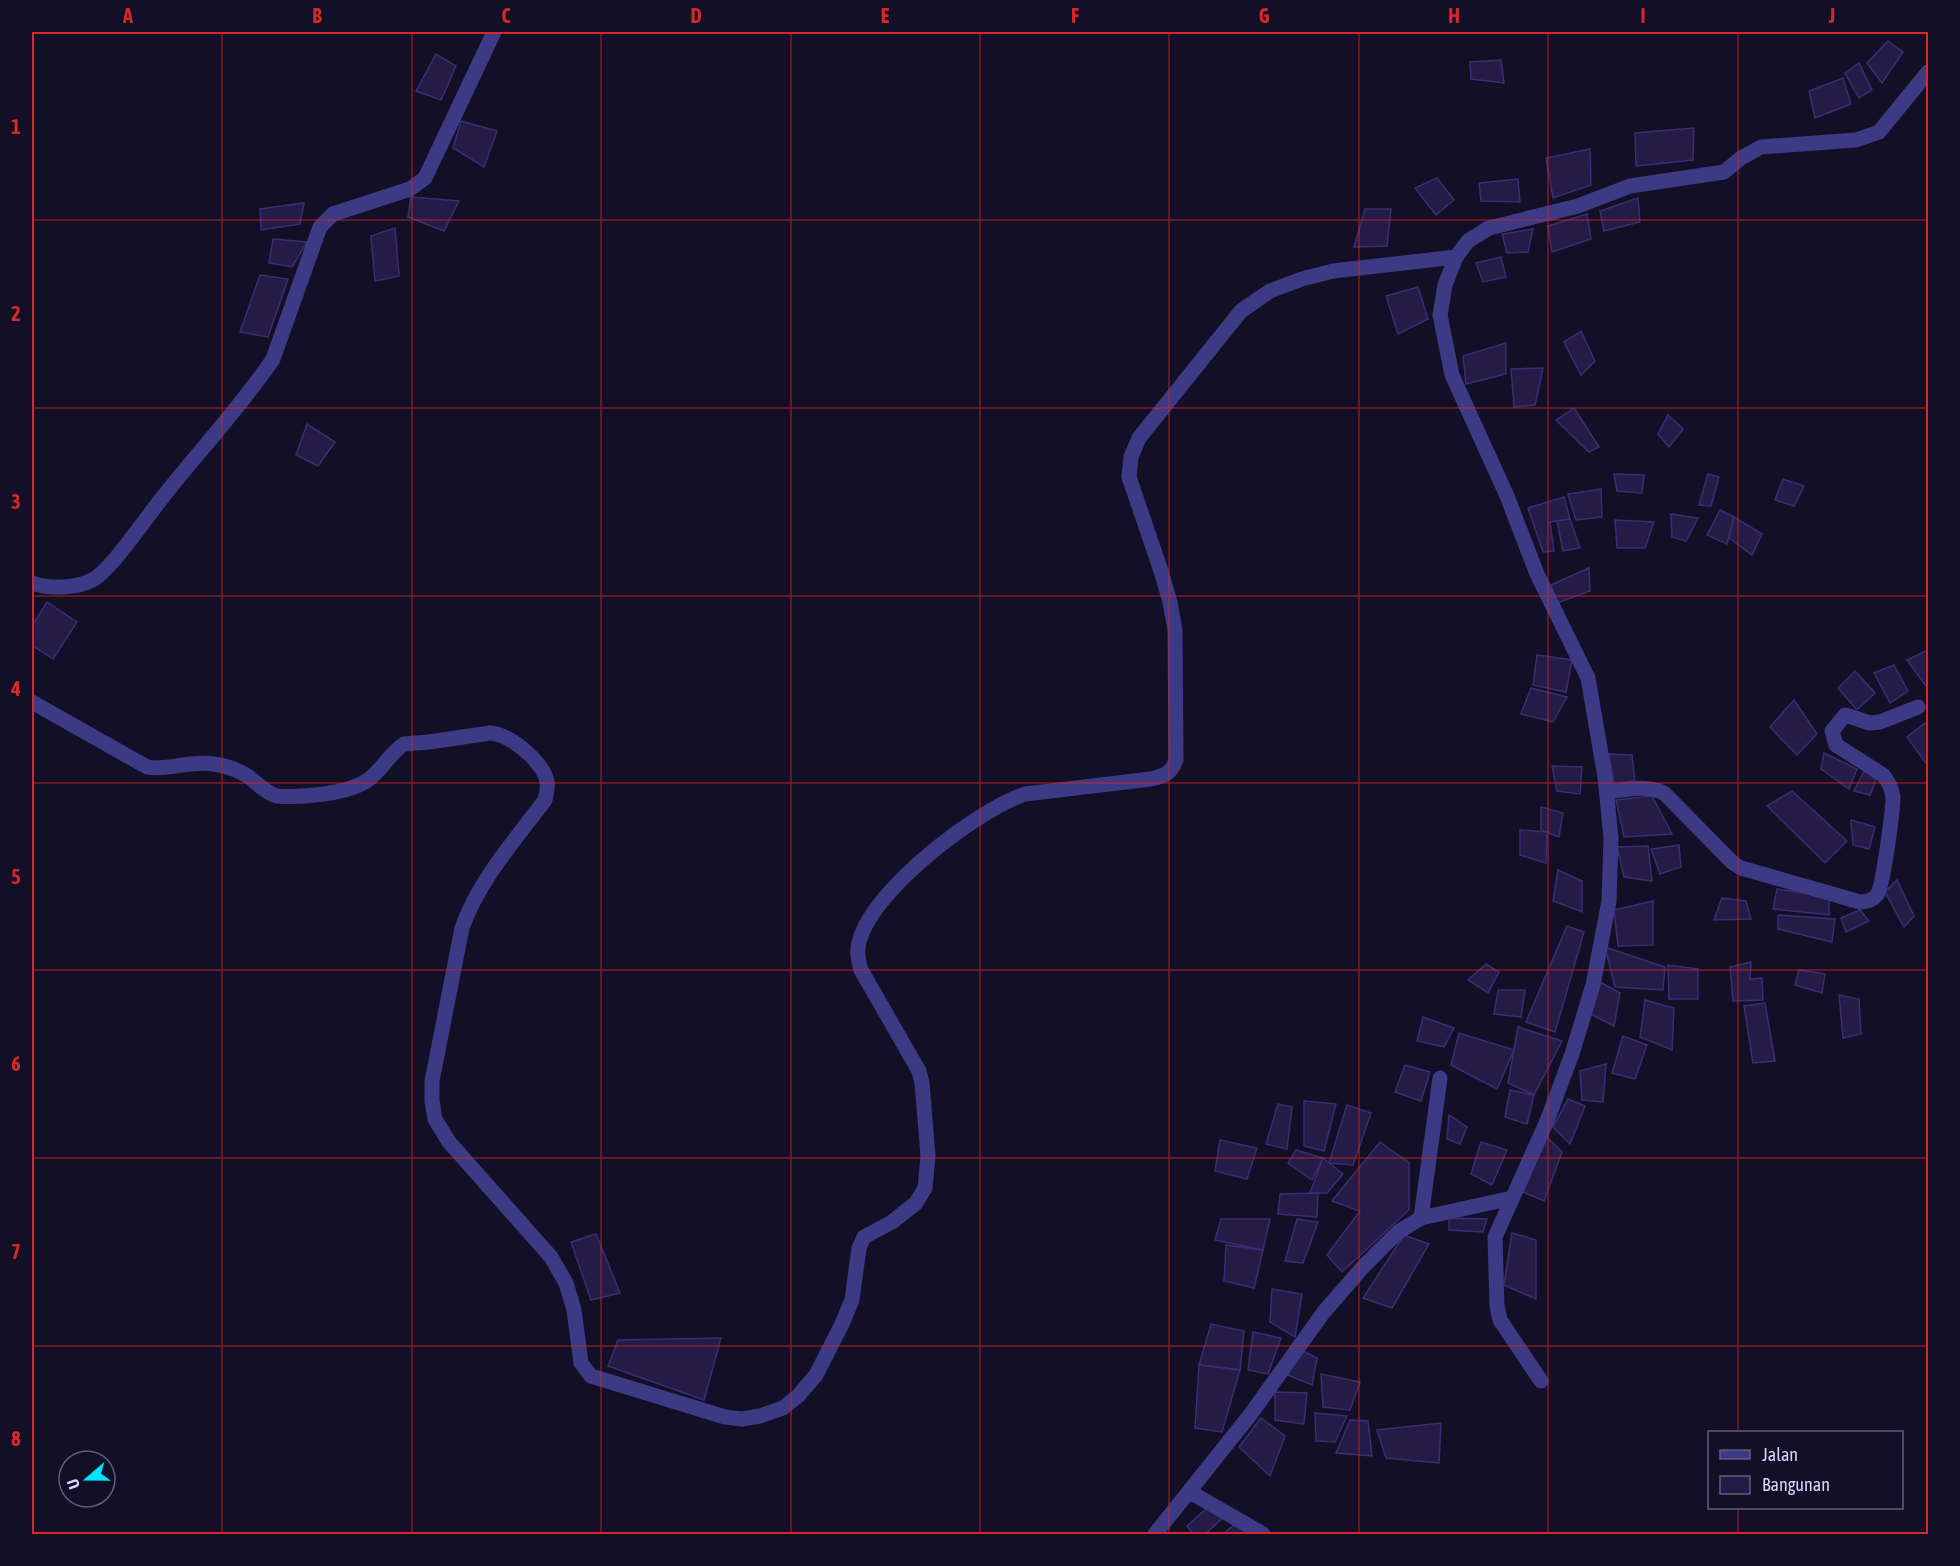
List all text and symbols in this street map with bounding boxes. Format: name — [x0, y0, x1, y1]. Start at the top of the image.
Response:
text: A — [122, 4, 133, 27]
text: B — [312, 4, 322, 27]
text: C — [502, 4, 511, 27]
text: D — [690, 4, 702, 27]
text: E — [881, 4, 890, 27]
text: F — [1071, 4, 1079, 27]
text: G — [1259, 4, 1270, 27]
text: H — [1448, 4, 1460, 27]
text: I — [1640, 4, 1646, 27]
text: J — [1828, 4, 1835, 27]
text: 1 — [11, 115, 21, 138]
text: 2 — [11, 302, 21, 325]
text: 3 — [11, 490, 21, 513]
text: 4 — [10, 677, 21, 700]
text: 5 — [11, 865, 21, 888]
text: 6 — [11, 1052, 21, 1075]
text: 7 — [11, 1240, 21, 1263]
text: 8 — [11, 1427, 21, 1450]
legend — [1708, 1431, 1903, 1509]
text: Jalan — [1762, 1444, 1798, 1465]
north arrow — [57, 1449, 117, 1509]
text: Bangunan — [1762, 1474, 1830, 1495]
text: U — [63, 1477, 83, 1492]

